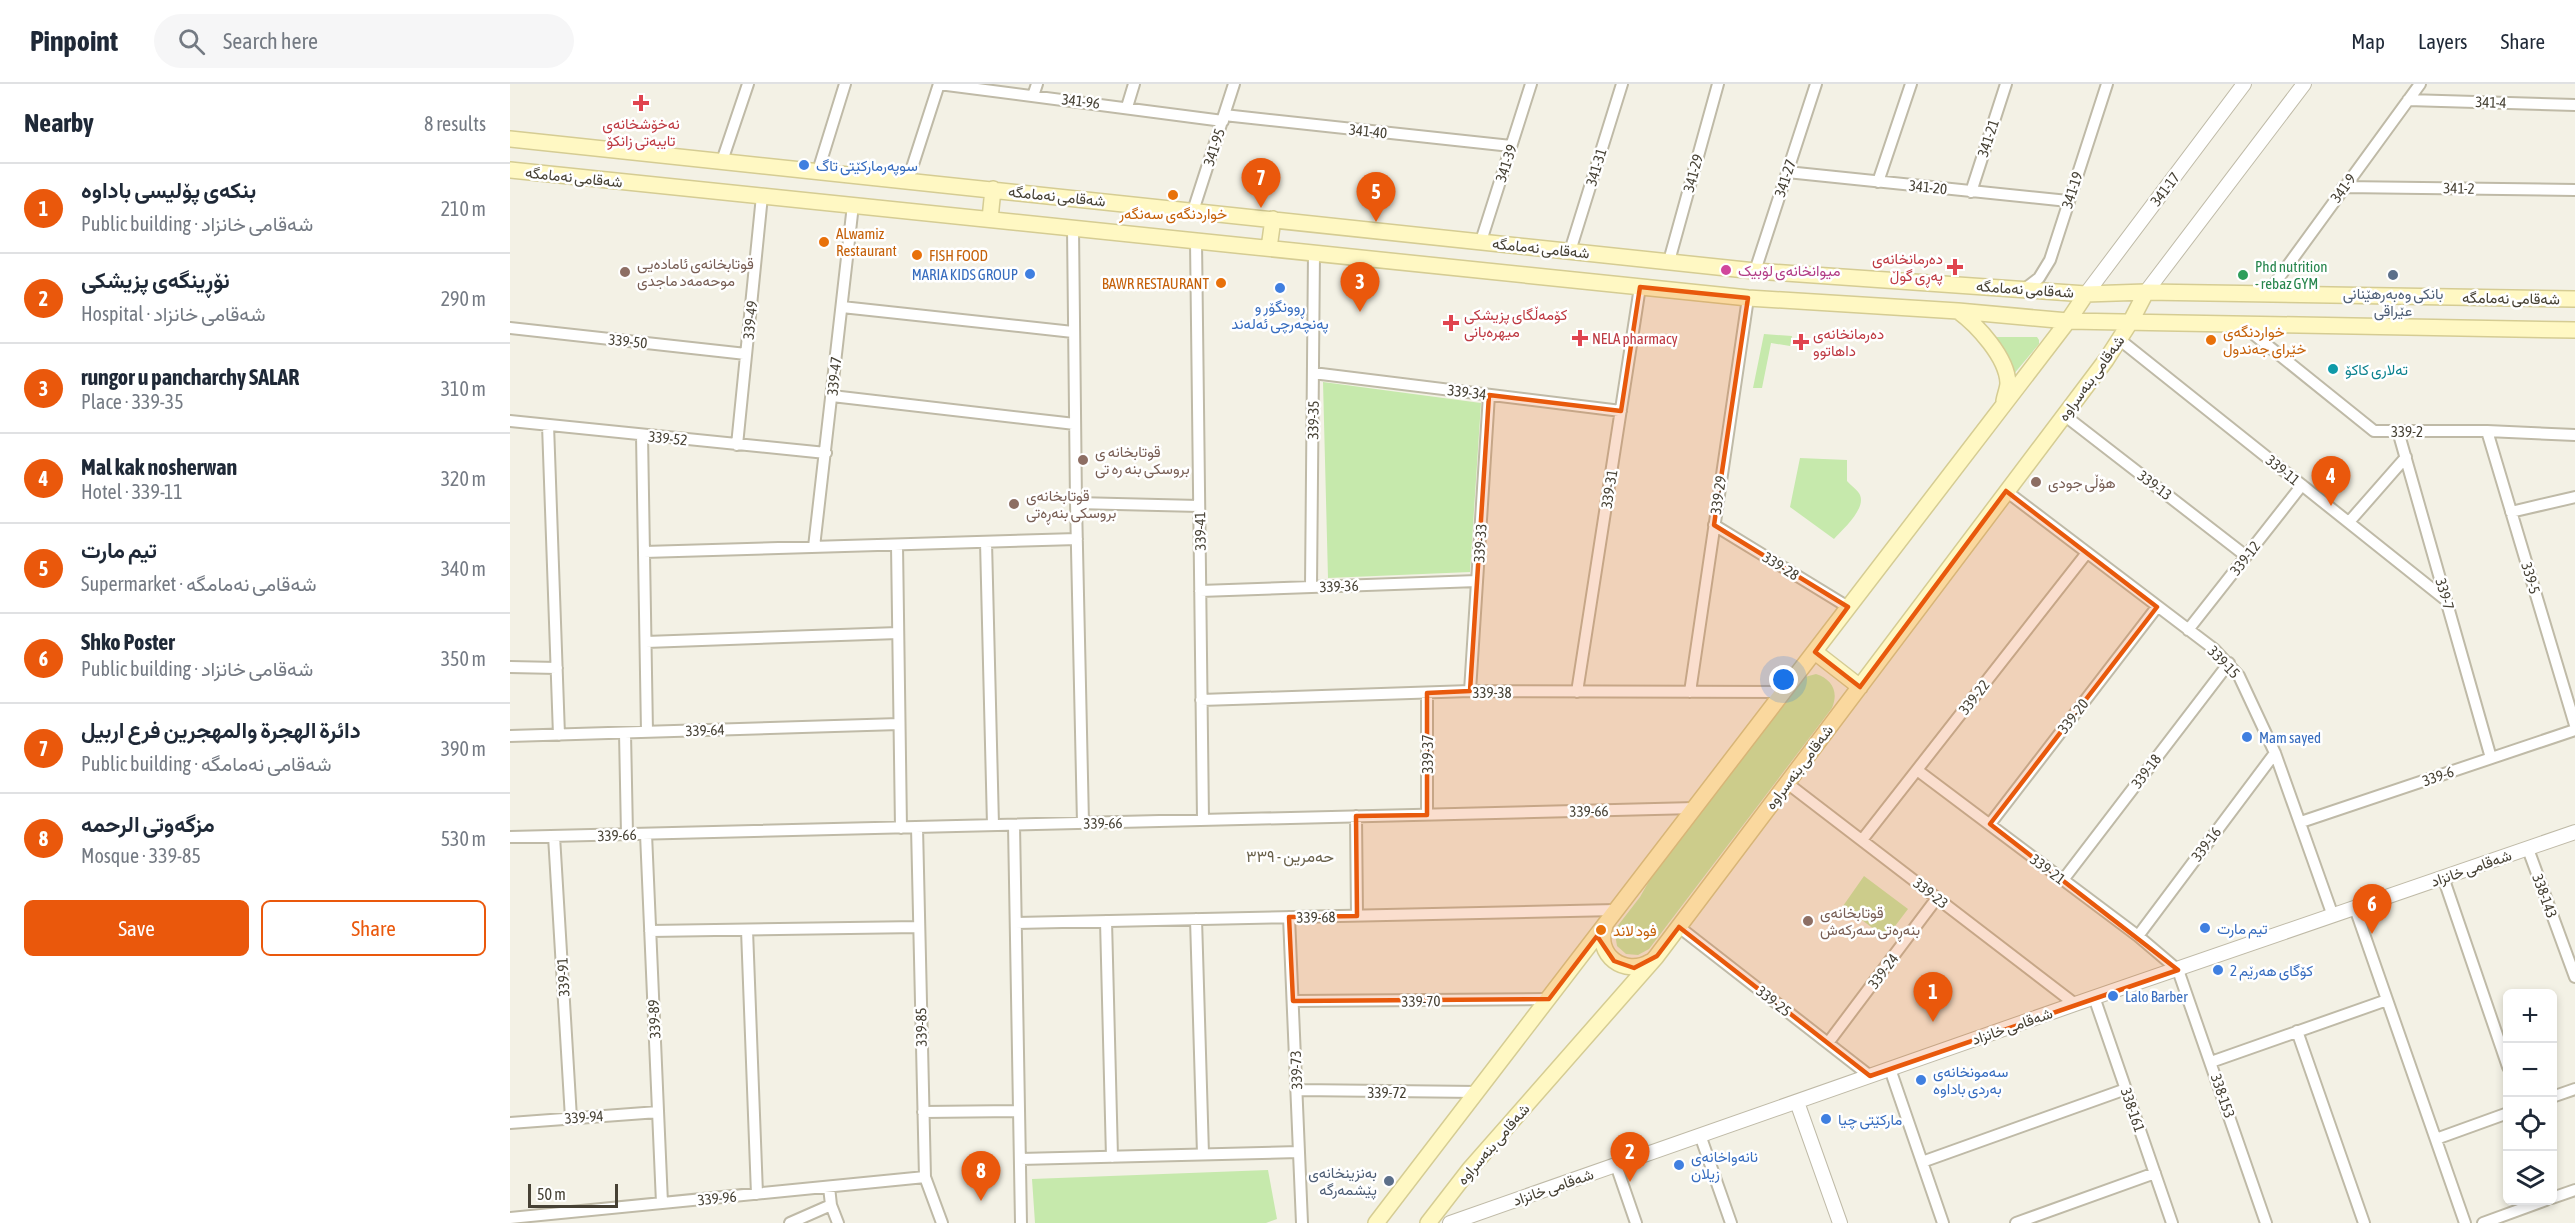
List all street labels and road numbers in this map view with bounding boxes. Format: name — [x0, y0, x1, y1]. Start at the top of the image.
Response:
street label: 341-96 — [1061, 90, 1101, 112]
street label: 341-4 — [2475, 93, 2507, 111]
street label: 341-21 — [1974, 117, 2002, 159]
street label: 341-40 — [1348, 121, 1388, 141]
street label: 341-95 — [1200, 126, 1228, 168]
street label: 341-39 — [1492, 142, 1520, 184]
street label: 341-31 — [1582, 146, 1610, 188]
street label: 341-29 — [1680, 152, 1706, 194]
street label: 341-27 — [1771, 157, 1799, 199]
street label: شەقامی نەمامگە — [524, 163, 624, 193]
street label: 341-17 — [2147, 169, 2183, 209]
street label: 341-19 — [2058, 170, 2086, 210]
street label: 341-9 — [2327, 170, 2359, 206]
street label: 341-20 — [1908, 177, 1948, 197]
street label: 341-2 — [2443, 179, 2475, 197]
street label: شەقامی نەمامگە — [1007, 182, 1107, 212]
street label: شەقامی نەمامگە — [1491, 234, 1591, 264]
street label: شەقامی نەمامگە — [1975, 277, 2075, 303]
street label: شەقامی نەمامگە — [2462, 289, 2560, 309]
street label: 339-49 — [740, 300, 760, 340]
street label: 339-50 — [608, 331, 648, 351]
street label: شەقامی بنەسراوە — [2054, 332, 2129, 425]
street label: 339-47 — [824, 356, 844, 396]
street label: 339-34 — [1447, 381, 1487, 403]
street label: 339-35 — [1304, 400, 1322, 440]
street label: 339-2 — [2391, 423, 2423, 440]
street label: 339-52 — [648, 428, 688, 448]
street label: 339-11 — [2263, 451, 2303, 489]
street label: 339-13 — [2135, 467, 2175, 503]
street label: 339-31 — [1598, 468, 1620, 510]
street label: 339-29 — [1707, 474, 1729, 516]
street label: 339-41 — [1191, 511, 1209, 551]
street label: 339-33 — [1470, 523, 1490, 563]
street label: 339-12 — [2227, 538, 2263, 578]
street label: 339-28 — [1760, 548, 1802, 584]
street label: 339-5 — [2518, 560, 2544, 596]
street label: 339-7 — [2432, 576, 2458, 612]
street label: 339-36 — [1319, 577, 1359, 595]
street label: 339-15 — [2205, 642, 2243, 682]
street label: 339-22 — [1955, 676, 1993, 718]
street label: 339-38 — [1472, 684, 1512, 701]
street label: 339-20 — [2054, 695, 2092, 737]
street label: 339-64 — [685, 721, 725, 739]
street label: شەقامی بنەسراوە — [1762, 721, 1838, 814]
street label: 339-37 — [1419, 734, 1436, 774]
street label: 339-18 — [2128, 751, 2164, 791]
street label: 339-6 — [2420, 763, 2456, 789]
street label: 339-66 — [1569, 802, 1609, 820]
street label: 339-66 — [1083, 814, 1123, 832]
street label: 339-16 — [2188, 824, 2224, 864]
street label: 339-66 — [597, 826, 637, 844]
street label: شەقامی خانزاد — [2428, 846, 2514, 892]
street label: 339-21 — [2027, 850, 2069, 888]
street label: 338-143 — [2529, 872, 2561, 920]
street label: 339-23 — [1910, 874, 1952, 912]
street label: 339-68 — [1296, 908, 1336, 926]
street label: 339-24 — [1864, 950, 1902, 992]
street label: 339-91 — [553, 957, 573, 997]
street label: 339-25 — [1753, 982, 1795, 1020]
street label: 339-70 — [1401, 992, 1441, 1010]
street label: 339-89 — [644, 999, 664, 1039]
street label: شەقامی خانزاد — [1969, 1004, 2055, 1050]
street label: 339-85 — [912, 1007, 930, 1047]
street label: 339-73 — [1287, 1050, 1305, 1090]
street label: 338-153 — [2208, 1072, 2238, 1120]
street label: 339-72 — [1367, 1084, 1407, 1101]
street label: 338-161 — [2118, 1086, 2148, 1134]
street label: شەقامی بنەسراوە — [1453, 1100, 1534, 1189]
street label: 339-94 — [564, 1107, 604, 1127]
street label: شەقامی خانزاد — [1510, 1165, 1596, 1211]
street label: 339-96 — [697, 1188, 737, 1208]

